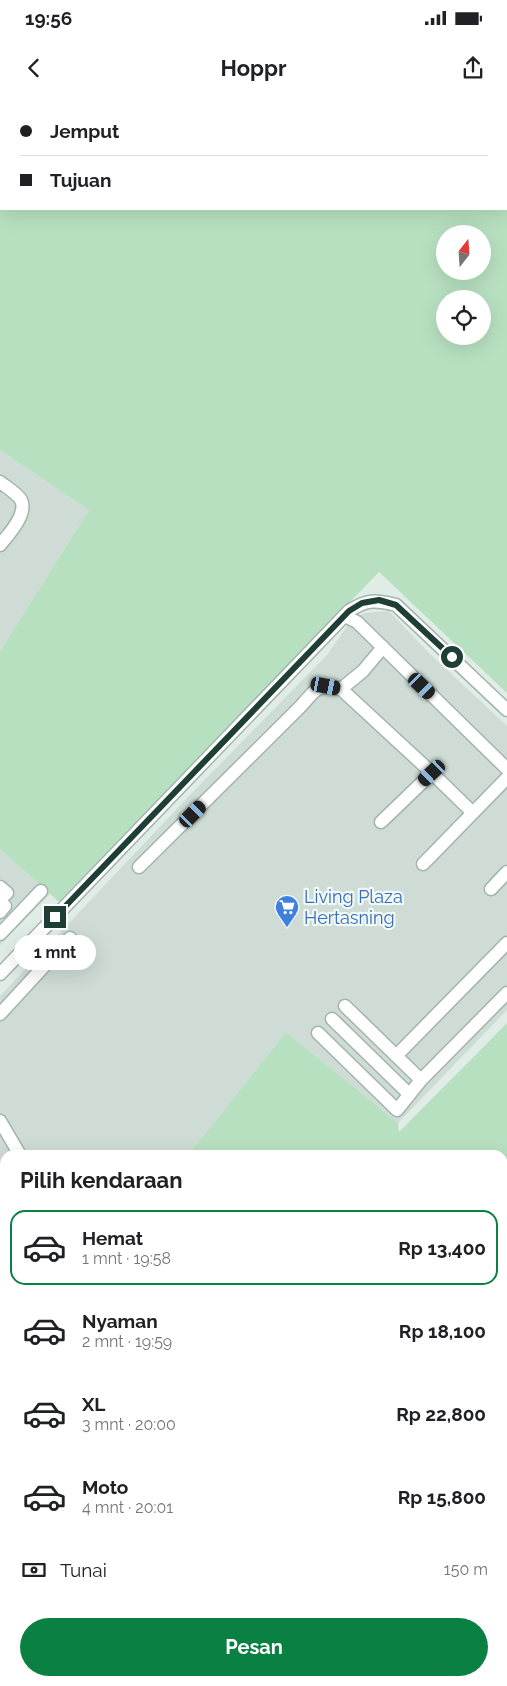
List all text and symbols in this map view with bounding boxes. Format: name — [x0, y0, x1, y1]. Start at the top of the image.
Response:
text: 19:56 — [25, 7, 72, 29]
icon: back — [20, 54, 48, 82]
icon: share — [459, 54, 487, 82]
text: Hoppr — [221, 55, 286, 81]
text: Jemput — [50, 120, 119, 142]
text: Tujuan — [50, 169, 111, 191]
north arrow — [436, 225, 491, 280]
map controls — [436, 225, 491, 345]
button: locate — [436, 290, 491, 345]
route start — [441, 646, 463, 668]
car — [405, 670, 438, 702]
car — [309, 676, 342, 696]
car — [415, 757, 448, 789]
car — [177, 798, 208, 830]
place label: Living Plaza Hertasning — [304, 886, 403, 928]
supermarket icon: Living Plaza Hertasning — [274, 894, 300, 928]
route end — [44, 906, 66, 928]
callout: 1 mnt — [14, 934, 96, 970]
text: 1 mnt — [34, 943, 76, 962]
text: Pilih kendaraan — [20, 1167, 182, 1193]
icon: car — [22, 1225, 67, 1270]
text: Hemat — [82, 1227, 143, 1249]
text: Rp 13,400 — [398, 1237, 486, 1259]
text: 1 mnt · 19:58 — [82, 1249, 171, 1268]
icon: car — [22, 1308, 67, 1353]
text: Nyaman — [82, 1310, 158, 1332]
text: Rp 18,100 — [399, 1320, 486, 1342]
text: 2 mnt · 19:59 — [82, 1332, 172, 1351]
icon: car — [22, 1391, 67, 1436]
text: XL — [82, 1393, 105, 1415]
text: Rp 22,800 — [396, 1403, 486, 1425]
text: 3 mnt · 20:00 — [82, 1415, 176, 1434]
icon: car — [22, 1474, 67, 1519]
text: Moto — [82, 1476, 128, 1498]
text: Rp 15,800 — [398, 1486, 486, 1508]
text: 4 mnt · 20:01 — [82, 1498, 173, 1517]
icon: cash — [20, 1556, 48, 1584]
text: Tunai — [60, 1559, 107, 1581]
text: 150 m — [444, 1560, 488, 1579]
button: Pesan — [20, 1618, 488, 1676]

